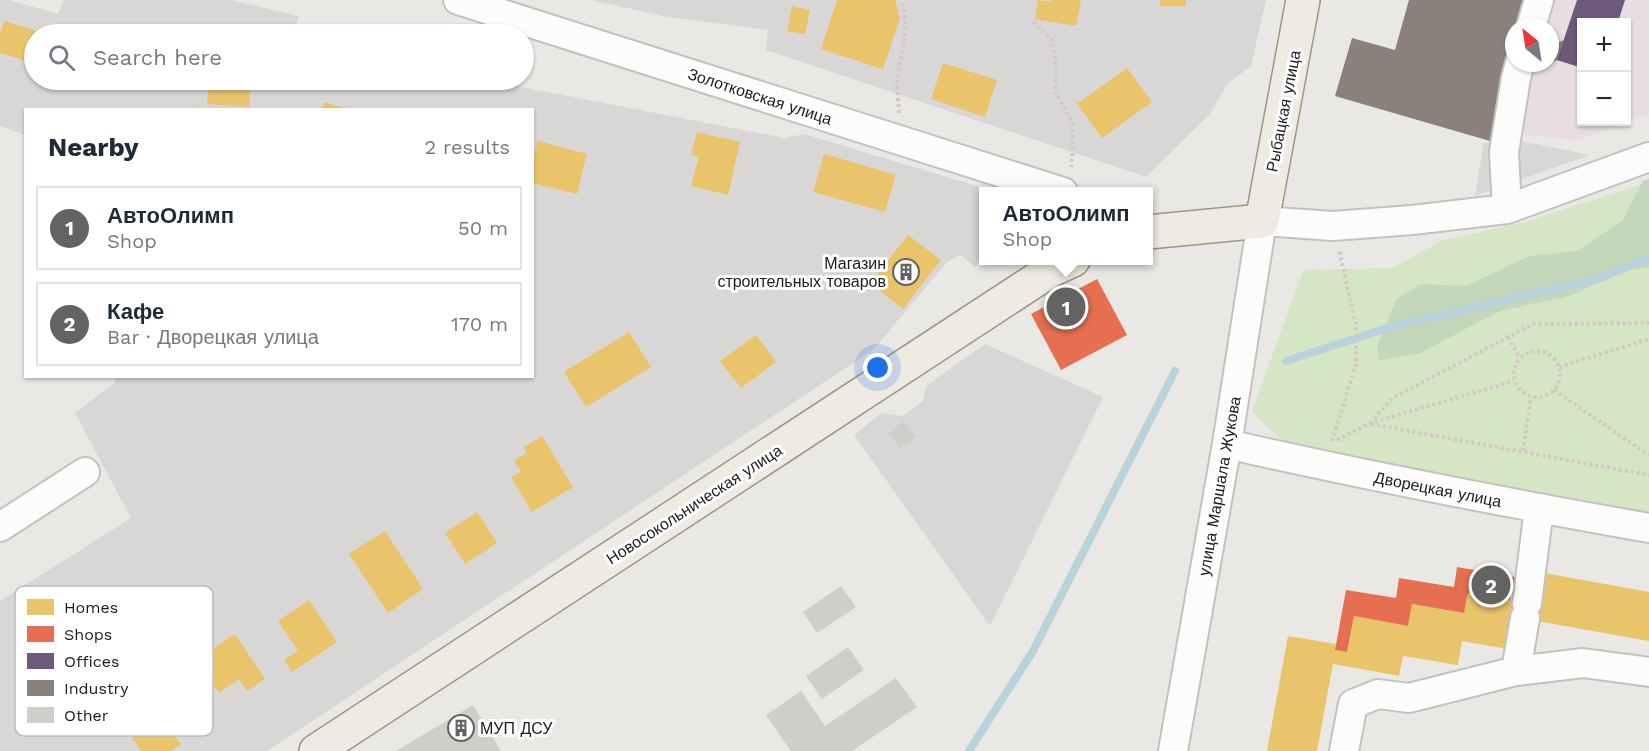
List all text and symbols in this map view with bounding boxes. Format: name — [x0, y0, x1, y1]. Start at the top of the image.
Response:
north arrow — [1505, 18, 1559, 72]
map controls — [1577, 18, 1631, 126]
button: + — [1577, 18, 1631, 72]
search box — [24, 24, 534, 90]
icon: search — [45, 41, 78, 74]
text: Search here — [93, 45, 222, 70]
street label: Рыбацкая улица — [1262, 49, 1305, 173]
street label: Золотковская улица — [685, 64, 834, 129]
button: − — [1577, 72, 1631, 126]
text: Nearby — [48, 132, 139, 162]
text: 2 results — [425, 135, 510, 159]
popup — [979, 187, 1153, 265]
text: АвтоОлимп — [1003, 201, 1129, 226]
text: АвтоОлимп — [107, 203, 234, 228]
text: 1 — [65, 216, 74, 240]
text: 50 m — [458, 216, 508, 240]
text: Shop — [1003, 227, 1052, 251]
text: Shop — [107, 229, 157, 253]
place label: Магазин строительных товаров — [717, 254, 886, 291]
building icon: Магазин строительных товаров — [891, 257, 921, 287]
pin: 1 — [1046, 284, 1086, 330]
text: Кафе — [107, 299, 164, 324]
text: 2 — [64, 312, 75, 336]
text: 170 m — [451, 312, 508, 336]
text: Bar · Дворецкая улица — [107, 325, 319, 349]
your location — [863, 353, 892, 382]
street label: улица Маршала Жукова — [1194, 395, 1245, 577]
street label: Новосокольническая улица — [603, 440, 786, 568]
street label: Дворецкая улица — [1373, 468, 1503, 511]
pin: 2 — [1472, 562, 1510, 608]
legend — [15, 586, 213, 736]
text: Homes — [64, 598, 118, 617]
text: Shops — [64, 625, 112, 644]
text: Offices — [64, 652, 119, 671]
text: Industry — [64, 679, 129, 698]
text: Other — [64, 706, 109, 725]
building icon: МУП ДСУ — [446, 713, 476, 743]
place label: МУП ДСУ — [480, 719, 553, 738]

